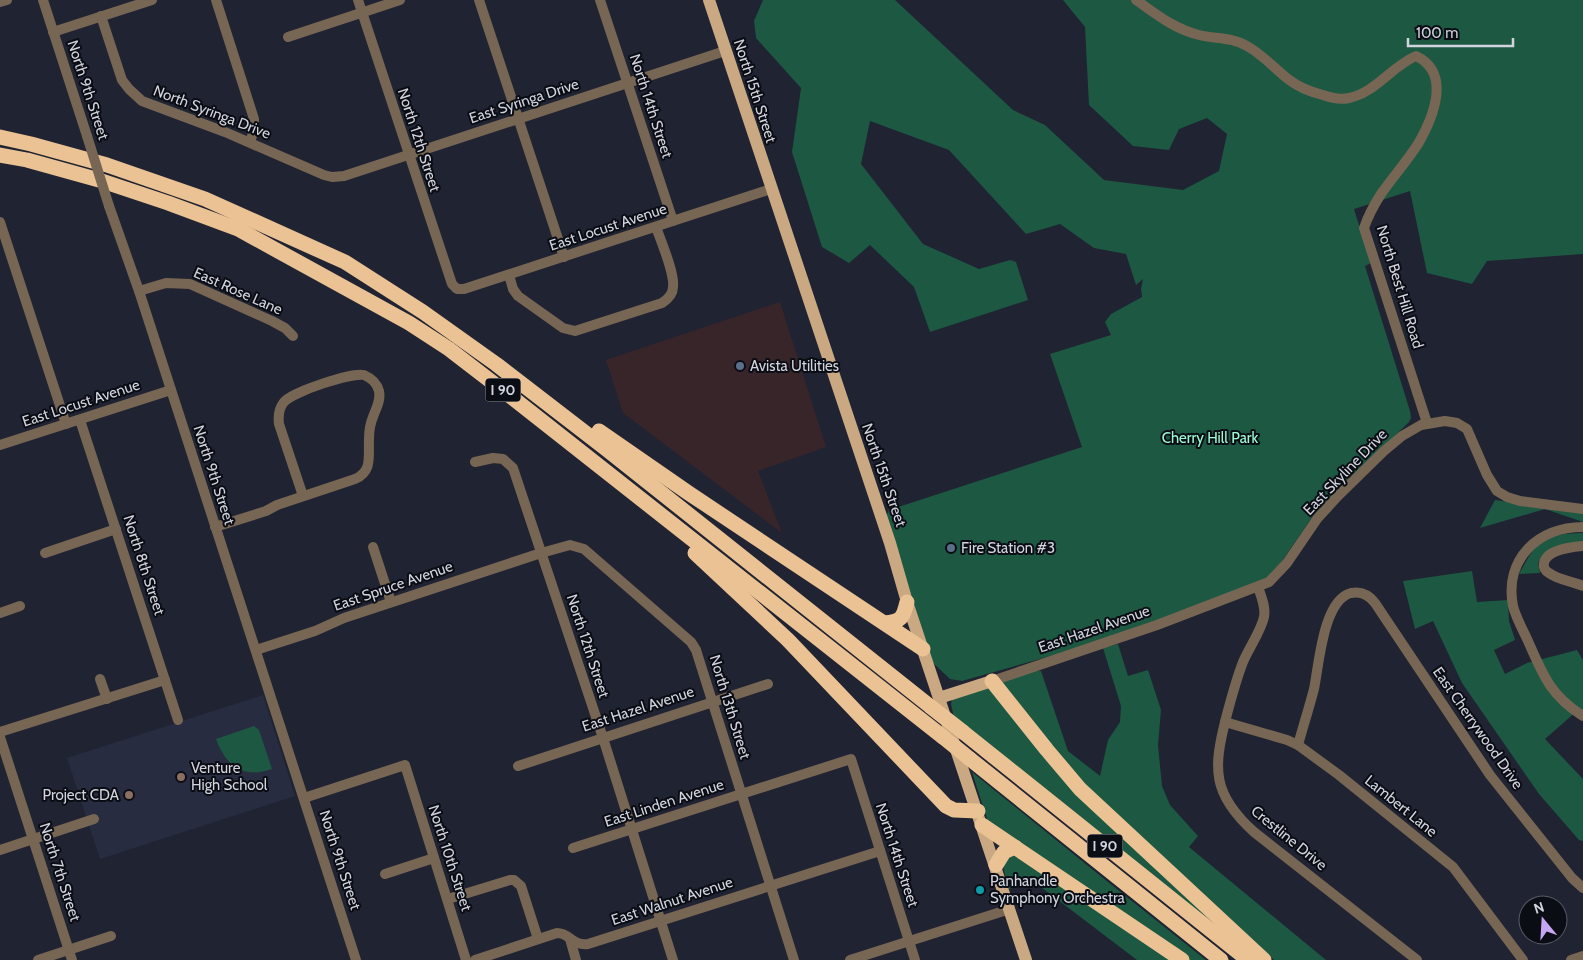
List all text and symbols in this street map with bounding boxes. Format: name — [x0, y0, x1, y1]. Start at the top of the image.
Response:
scale bar — [1408, 15, 1513, 47]
text: 100 m — [1416, 24, 1458, 42]
street label: North 15th Street — [730, 37, 780, 145]
street label: North 9th Street — [63, 38, 113, 142]
street label: North 14th Street — [626, 52, 676, 160]
street label: East Syringa Drive — [467, 75, 581, 127]
street label: North Syringa Drive — [151, 81, 273, 143]
street label: North 12th Street — [394, 86, 444, 194]
street label: East Locust Avenue — [547, 199, 669, 255]
street label: North Best Hill Road — [1373, 223, 1427, 351]
street label: East Rose Lane — [191, 263, 285, 319]
place label: Avista Utilities — [750, 357, 839, 375]
marker: Avista Utilities — [734, 360, 746, 372]
street label: East Locust Avenue — [20, 375, 142, 431]
road number: I 90 — [486, 378, 520, 402]
street label: North 15th Street — [858, 421, 910, 529]
street label: North 9th Street — [189, 423, 239, 527]
street label: East Skyline Drive — [1299, 425, 1391, 519]
park label: Cherry Hill Park — [1162, 429, 1259, 447]
street label: North 8th Street — [119, 513, 169, 617]
place label: Fire Station #3 — [961, 539, 1055, 557]
marker: Fire Station #3 — [945, 542, 957, 554]
street label: East Spruce Avenue — [331, 557, 455, 615]
street label: North 12th Street — [563, 592, 613, 700]
street label: East Hazel Avenue — [1036, 601, 1152, 657]
street label: North 13th Street — [706, 653, 754, 761]
street label: East Cherrywood Drive — [1429, 663, 1527, 793]
street label: East Hazel Avenue — [580, 682, 697, 736]
place label: Venture High School — [191, 759, 268, 794]
marker: Venture High School — [175, 771, 187, 783]
street label: Lambert Lane — [1361, 771, 1441, 841]
street label: East Linden Avenue — [602, 775, 726, 831]
place label: Project CDA — [42, 786, 120, 804]
marker: Project CDA — [123, 789, 135, 801]
street label: North 14th Street — [872, 801, 922, 909]
street label: Crestline Drive — [1247, 802, 1331, 874]
street label: North 10th Street — [424, 803, 476, 913]
street label: North 9th Street — [315, 808, 365, 912]
street label: North 7th Street — [36, 820, 84, 924]
road number: I 90 — [1088, 834, 1122, 858]
place label: Panhandle Symphony Orchestra — [990, 872, 1126, 907]
street label: East Walnut Avenue — [609, 873, 735, 929]
marker: Panhandle Symphony Orchestra — [974, 884, 986, 896]
north arrow — [1518, 895, 1568, 945]
text: N — [1531, 898, 1546, 918]

